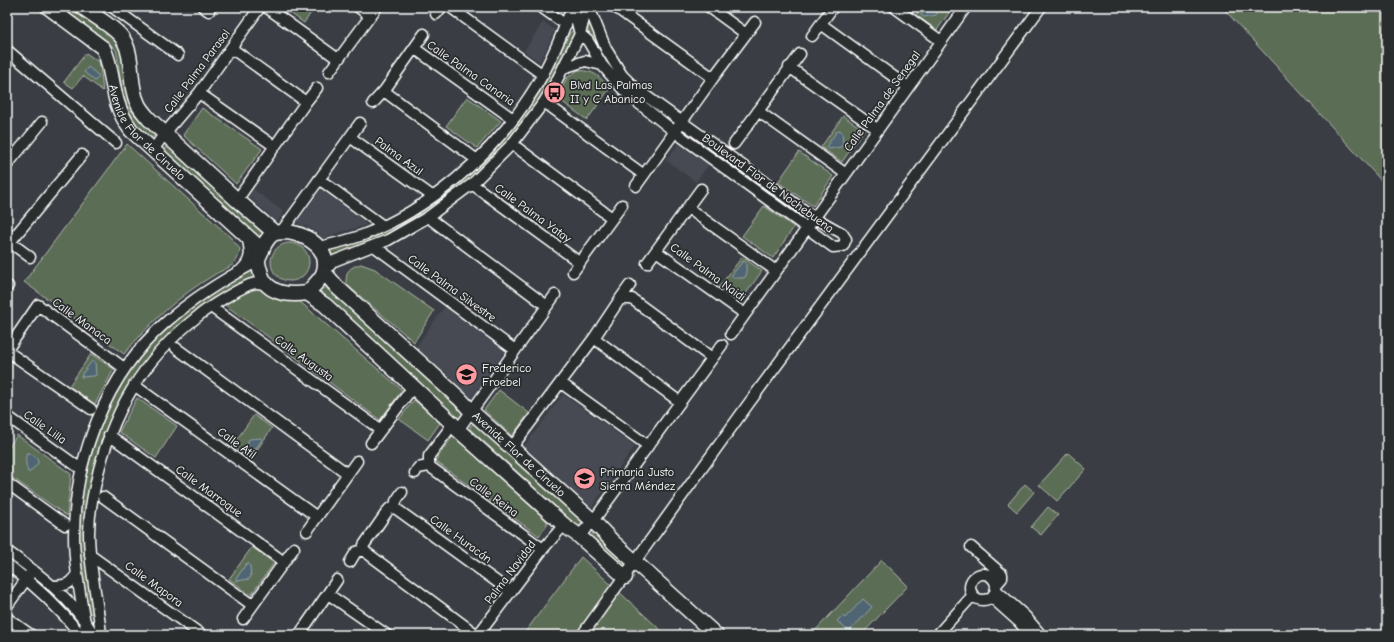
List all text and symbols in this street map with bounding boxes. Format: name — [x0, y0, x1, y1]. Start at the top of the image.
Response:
street label: Calle Palma Parasol — [161, 26, 233, 116]
street label: Calle Palma Canaria — [424, 37, 518, 109]
street label: Calle Palma de Senegal — [841, 48, 923, 154]
place label: Blvd Las Palmas II y C Abanico — [570, 78, 652, 106]
bus stop icon: Blvd Las Palmas II y C Abanico — [542, 79, 568, 105]
street label: Avenide Flor de Ciruelo — [106, 83, 188, 183]
street label: Boulevard Flor de Nochebuena — [699, 131, 837, 235]
street label: Palma Azul — [372, 134, 426, 178]
street label: Calle Palma Yatay — [492, 181, 575, 246]
street label: Calle Palma Naidi — [668, 240, 748, 304]
street label: Calle Palma Silvestre — [405, 251, 499, 325]
street label: Calle Manaca — [50, 295, 114, 347]
street label: Calle Augusta — [272, 332, 336, 384]
place label: Frederico Froebel — [482, 361, 531, 389]
school or university icon: Frederico Froebel — [454, 362, 480, 388]
street label: Calle Lilla — [21, 407, 69, 447]
street label: Avenide Flor de Ciruelo — [469, 409, 568, 500]
street label: Calle Atil — [215, 424, 259, 462]
street label: Calle Marroque — [173, 462, 245, 520]
place label: Primaria Justo Sierra Méndez — [600, 465, 676, 493]
school or university icon: Primaria Justo Sierra Méndez — [571, 466, 597, 492]
street label: Calle Reina — [467, 474, 521, 520]
street label: Calle Huracán — [427, 512, 495, 566]
street label: Palma Navidad — [482, 537, 538, 607]
street label: Calle Mapora — [122, 558, 186, 610]

